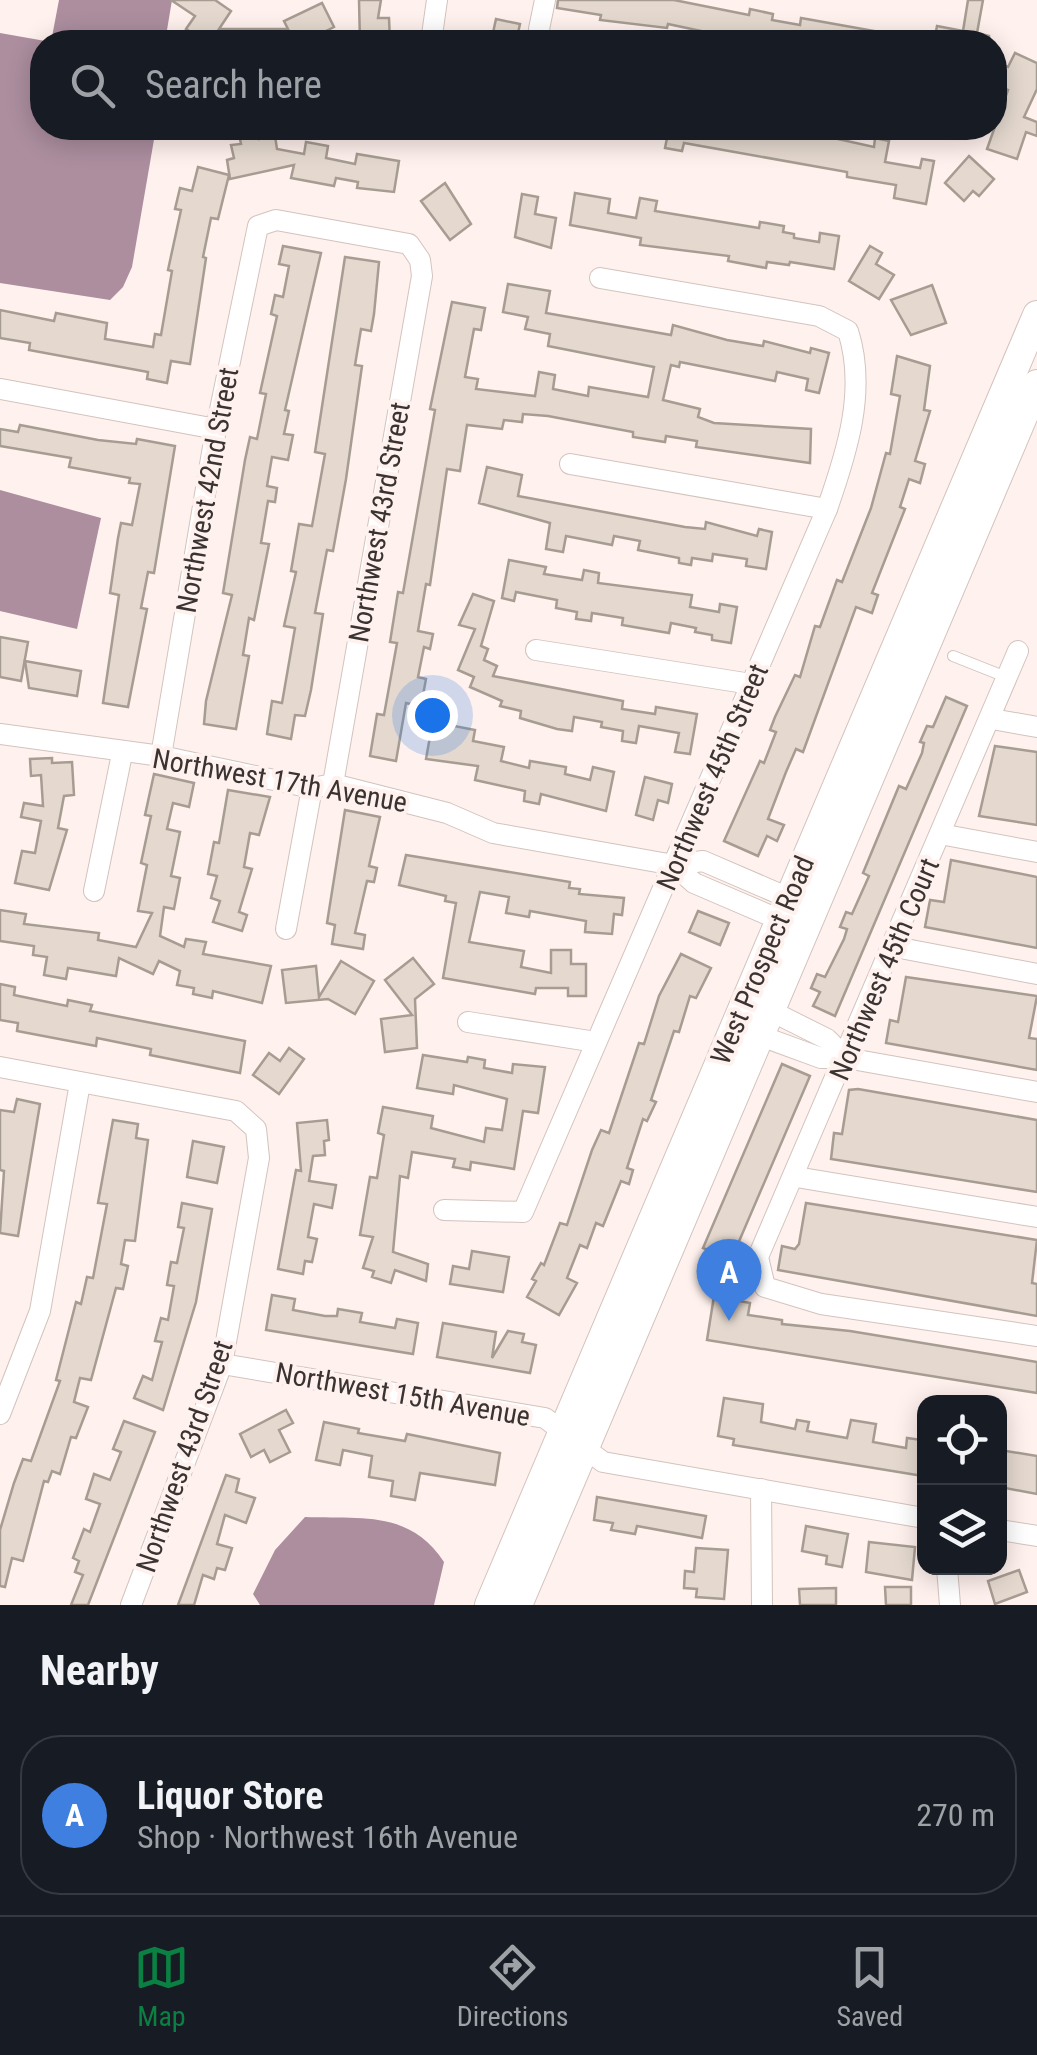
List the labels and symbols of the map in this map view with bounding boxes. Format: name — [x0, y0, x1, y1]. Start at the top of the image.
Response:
street label: Northwest 42nd Street — [170, 365, 245, 615]
street label: Northwest 43rd Street — [342, 400, 417, 645]
street label: Northwest 45th Street — [650, 659, 775, 895]
your location — [407, 690, 458, 741]
street label: Northwest 17th Avenue — [150, 742, 410, 819]
street label: West Prospect Road — [704, 851, 821, 1069]
street label: Northwest 45th Court — [823, 853, 946, 1085]
pin: A — [696, 1238, 762, 1321]
street label: Northwest 43rd Street — [129, 1336, 240, 1576]
street label: Northwest 15th Avenue — [273, 1356, 533, 1433]

